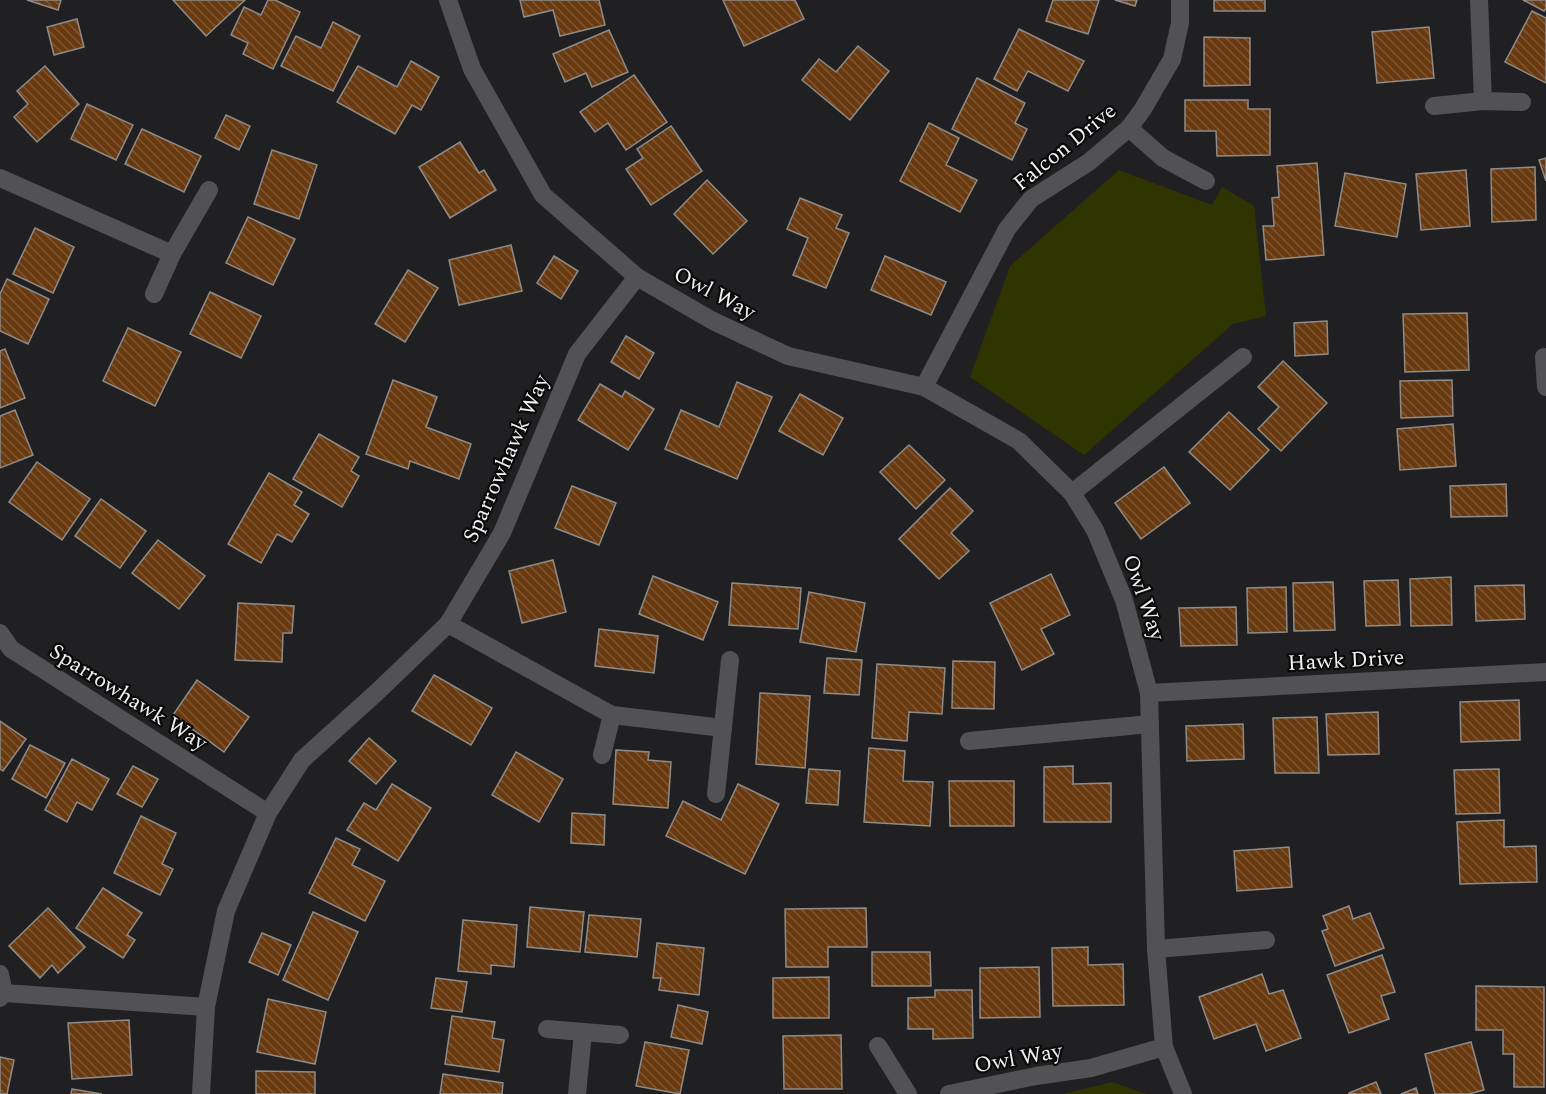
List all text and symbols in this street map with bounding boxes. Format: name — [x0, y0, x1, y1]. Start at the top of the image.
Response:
street label: Falcon Drive — [1006, 95, 1124, 199]
street label: Owl Way — [667, 258, 763, 329]
street label: Sparrowhawk Way — [454, 368, 559, 548]
street label: Owl Way — [1113, 550, 1174, 646]
street label: Sparrowhawk Way — [43, 635, 215, 760]
street label: Hawk Drive — [1287, 641, 1405, 680]
street label: Owl Way — [972, 1034, 1066, 1082]

